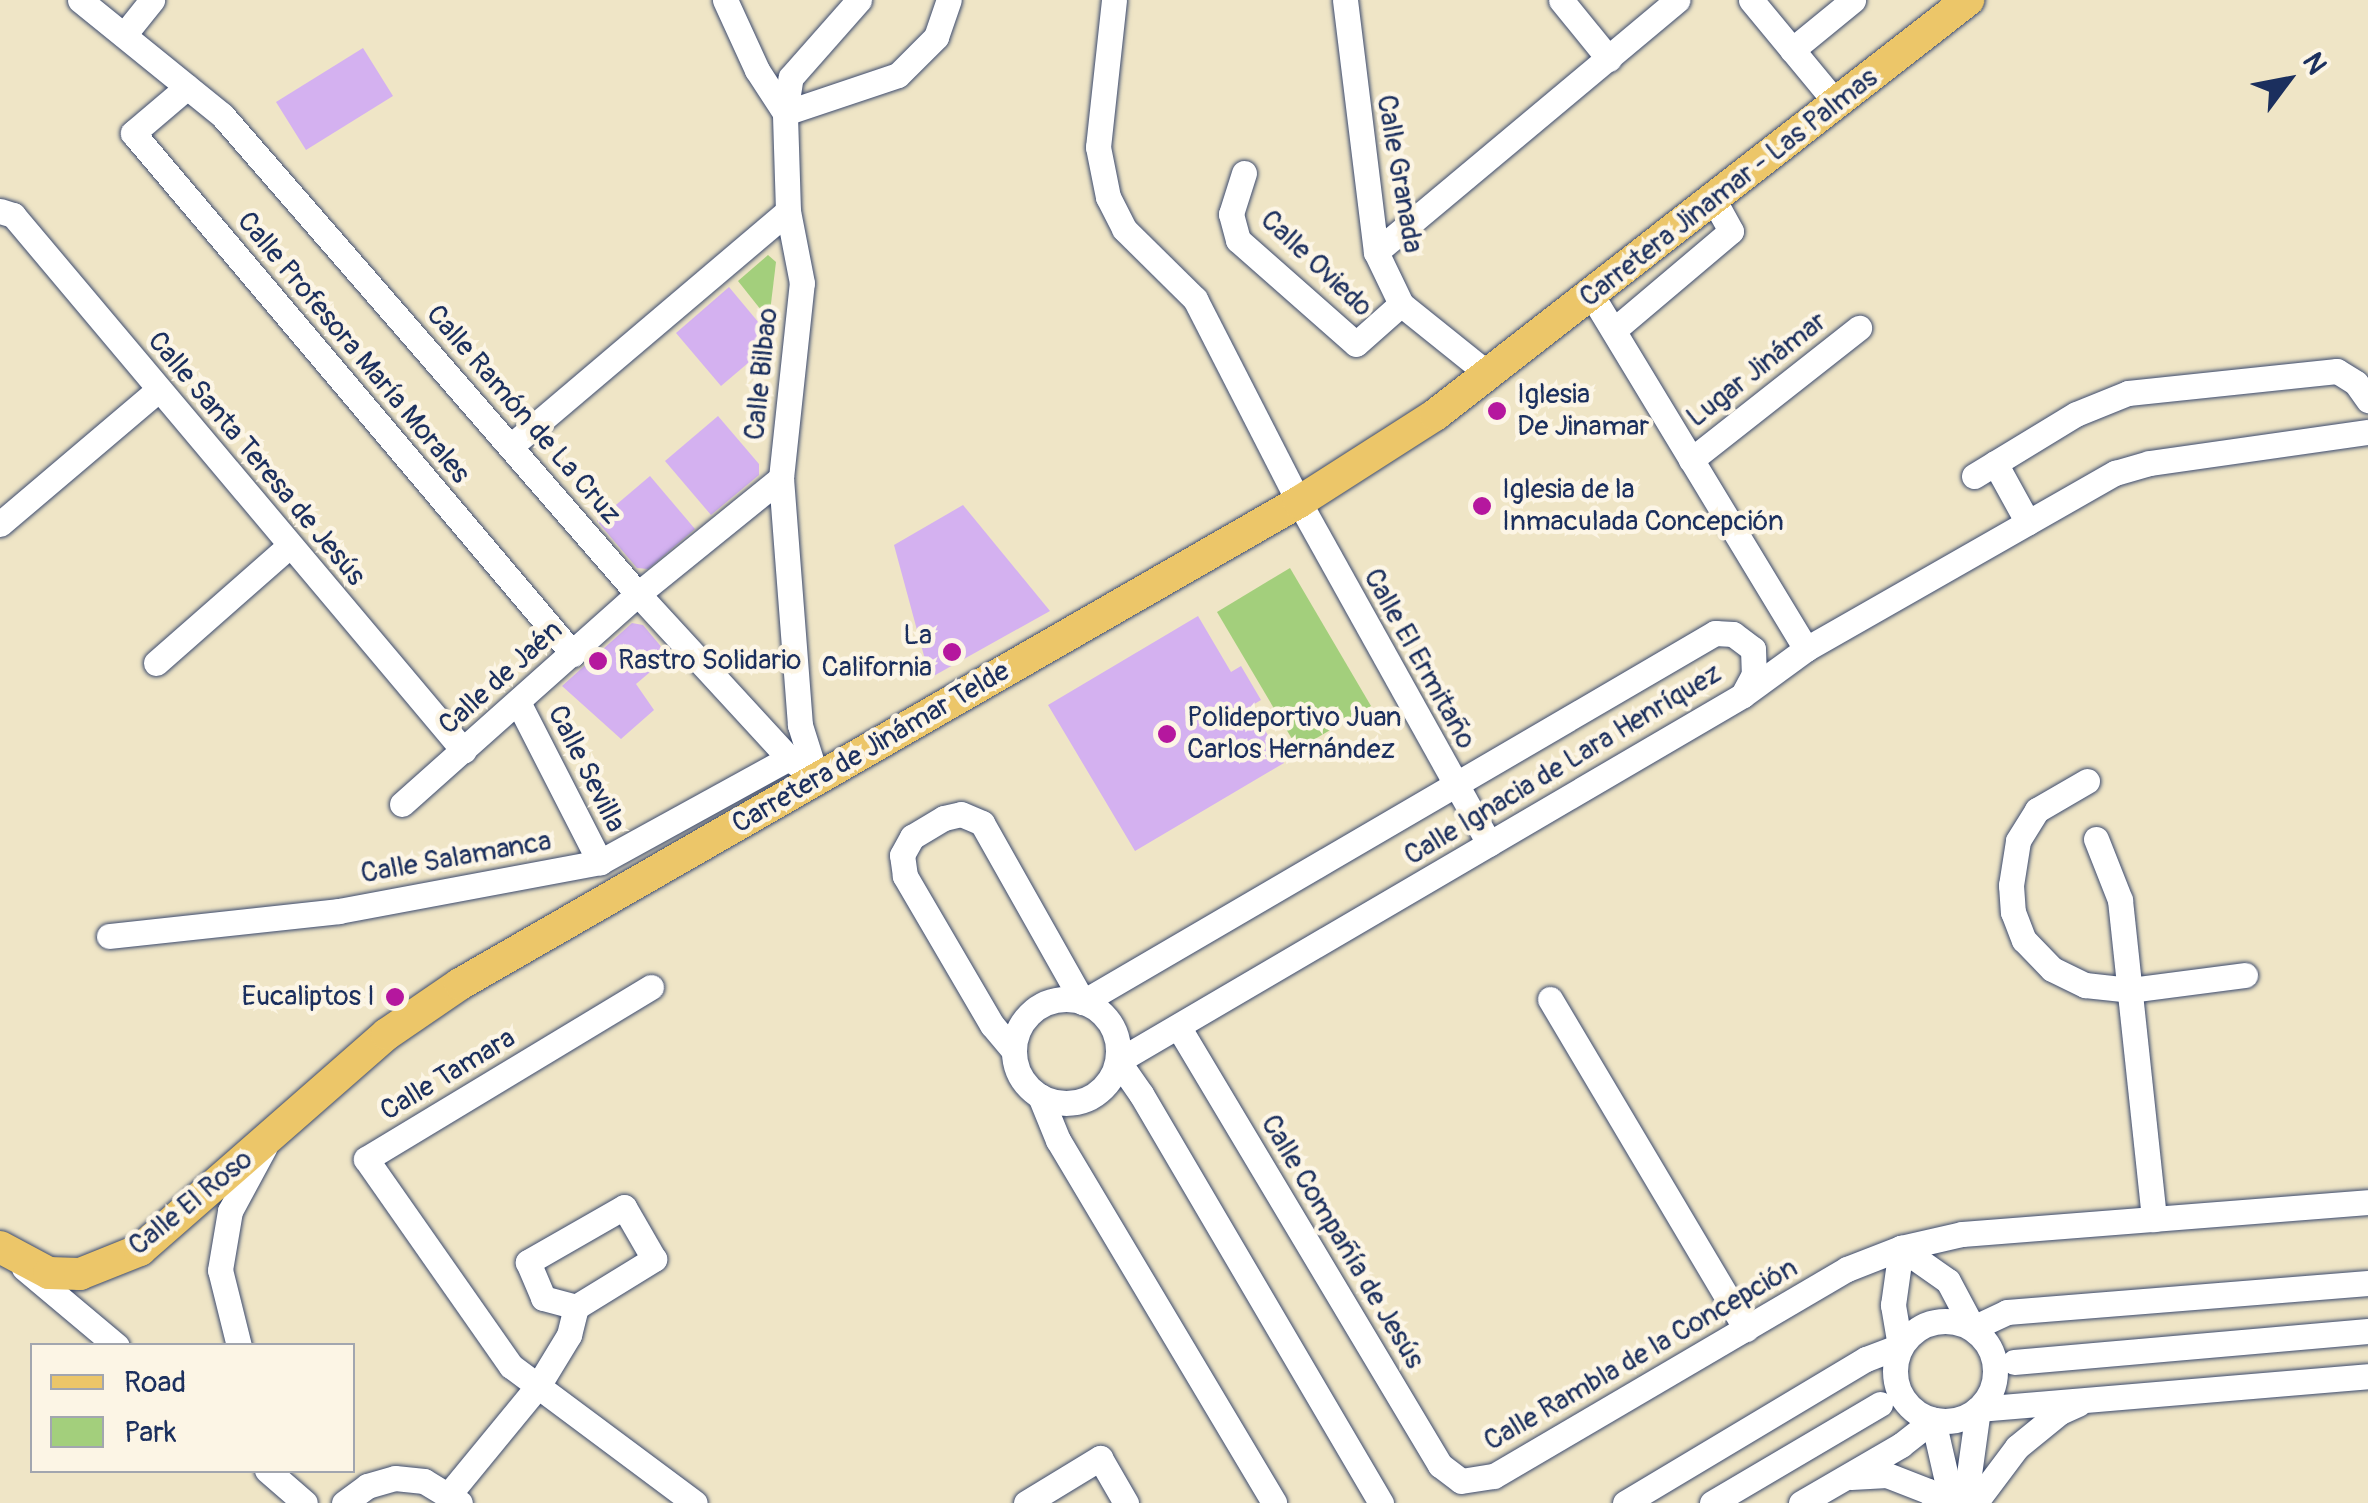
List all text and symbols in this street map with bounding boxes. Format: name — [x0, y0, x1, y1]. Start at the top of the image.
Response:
north arrow — [2238, 30, 2338, 130]
text: N — [2294, 47, 2334, 81]
street label: Carretera Jinamar - Las Palmas — [1573, 61, 1885, 315]
street label: Calle Granada — [1369, 92, 1429, 256]
street label: Calle Oviedo — [1253, 204, 1379, 324]
street label: Calle Profesora María Morales — [229, 205, 477, 491]
street label: Calle Ramón de La Cruz — [419, 298, 627, 532]
street label: Lugar Jinámar — [1680, 305, 1834, 435]
street label: Calle Bilbao — [738, 306, 786, 442]
street label: Calle Santa Teresa de Jesús — [140, 325, 372, 593]
place label: Iglesia De Jinamar — [1517, 378, 1649, 444]
marker: Iglesia De Jinamar — [1486, 400, 1508, 422]
place label: Iglesia de la Inmaculada Concepción — [1502, 473, 1784, 539]
marker: Iglesia de la Inmaculada Concepción — [1471, 495, 1493, 517]
street label: Calle El Ermitaño — [1356, 563, 1482, 755]
street label: Calle de Jaén — [432, 614, 570, 742]
place label: La California — [821, 619, 932, 685]
marker: La California — [941, 641, 963, 663]
place label: Rastro Solidario — [618, 644, 801, 678]
marker: Rastro Solidario — [587, 650, 609, 672]
street label: Carretera de Jinámar Telde — [726, 655, 1016, 841]
street label: Calle Ignacia de Lara Henríquez — [1399, 657, 1727, 873]
street label: Calle Sevilla — [540, 700, 632, 838]
place label: Polideportivo Juan Carlos Hernández — [1187, 701, 1402, 767]
marker: Polideportivo Juan Carlos Hernández — [1156, 723, 1178, 745]
street label: Calle Salamanca — [358, 825, 554, 891]
place label: Eucaliptos I — [241, 980, 375, 1014]
marker: Eucaliptos I — [384, 986, 406, 1008]
street label: Calle Tamara — [375, 1022, 521, 1128]
street label: Calle Compañía de Jesús — [1253, 1109, 1431, 1375]
street label: Calle El Roso — [122, 1143, 260, 1263]
street label: Calle Rambla de la Concepción — [1478, 1251, 1804, 1459]
legend — [30, 1343, 355, 1473]
text: Road — [124, 1364, 186, 1401]
text: Park — [124, 1414, 177, 1451]

